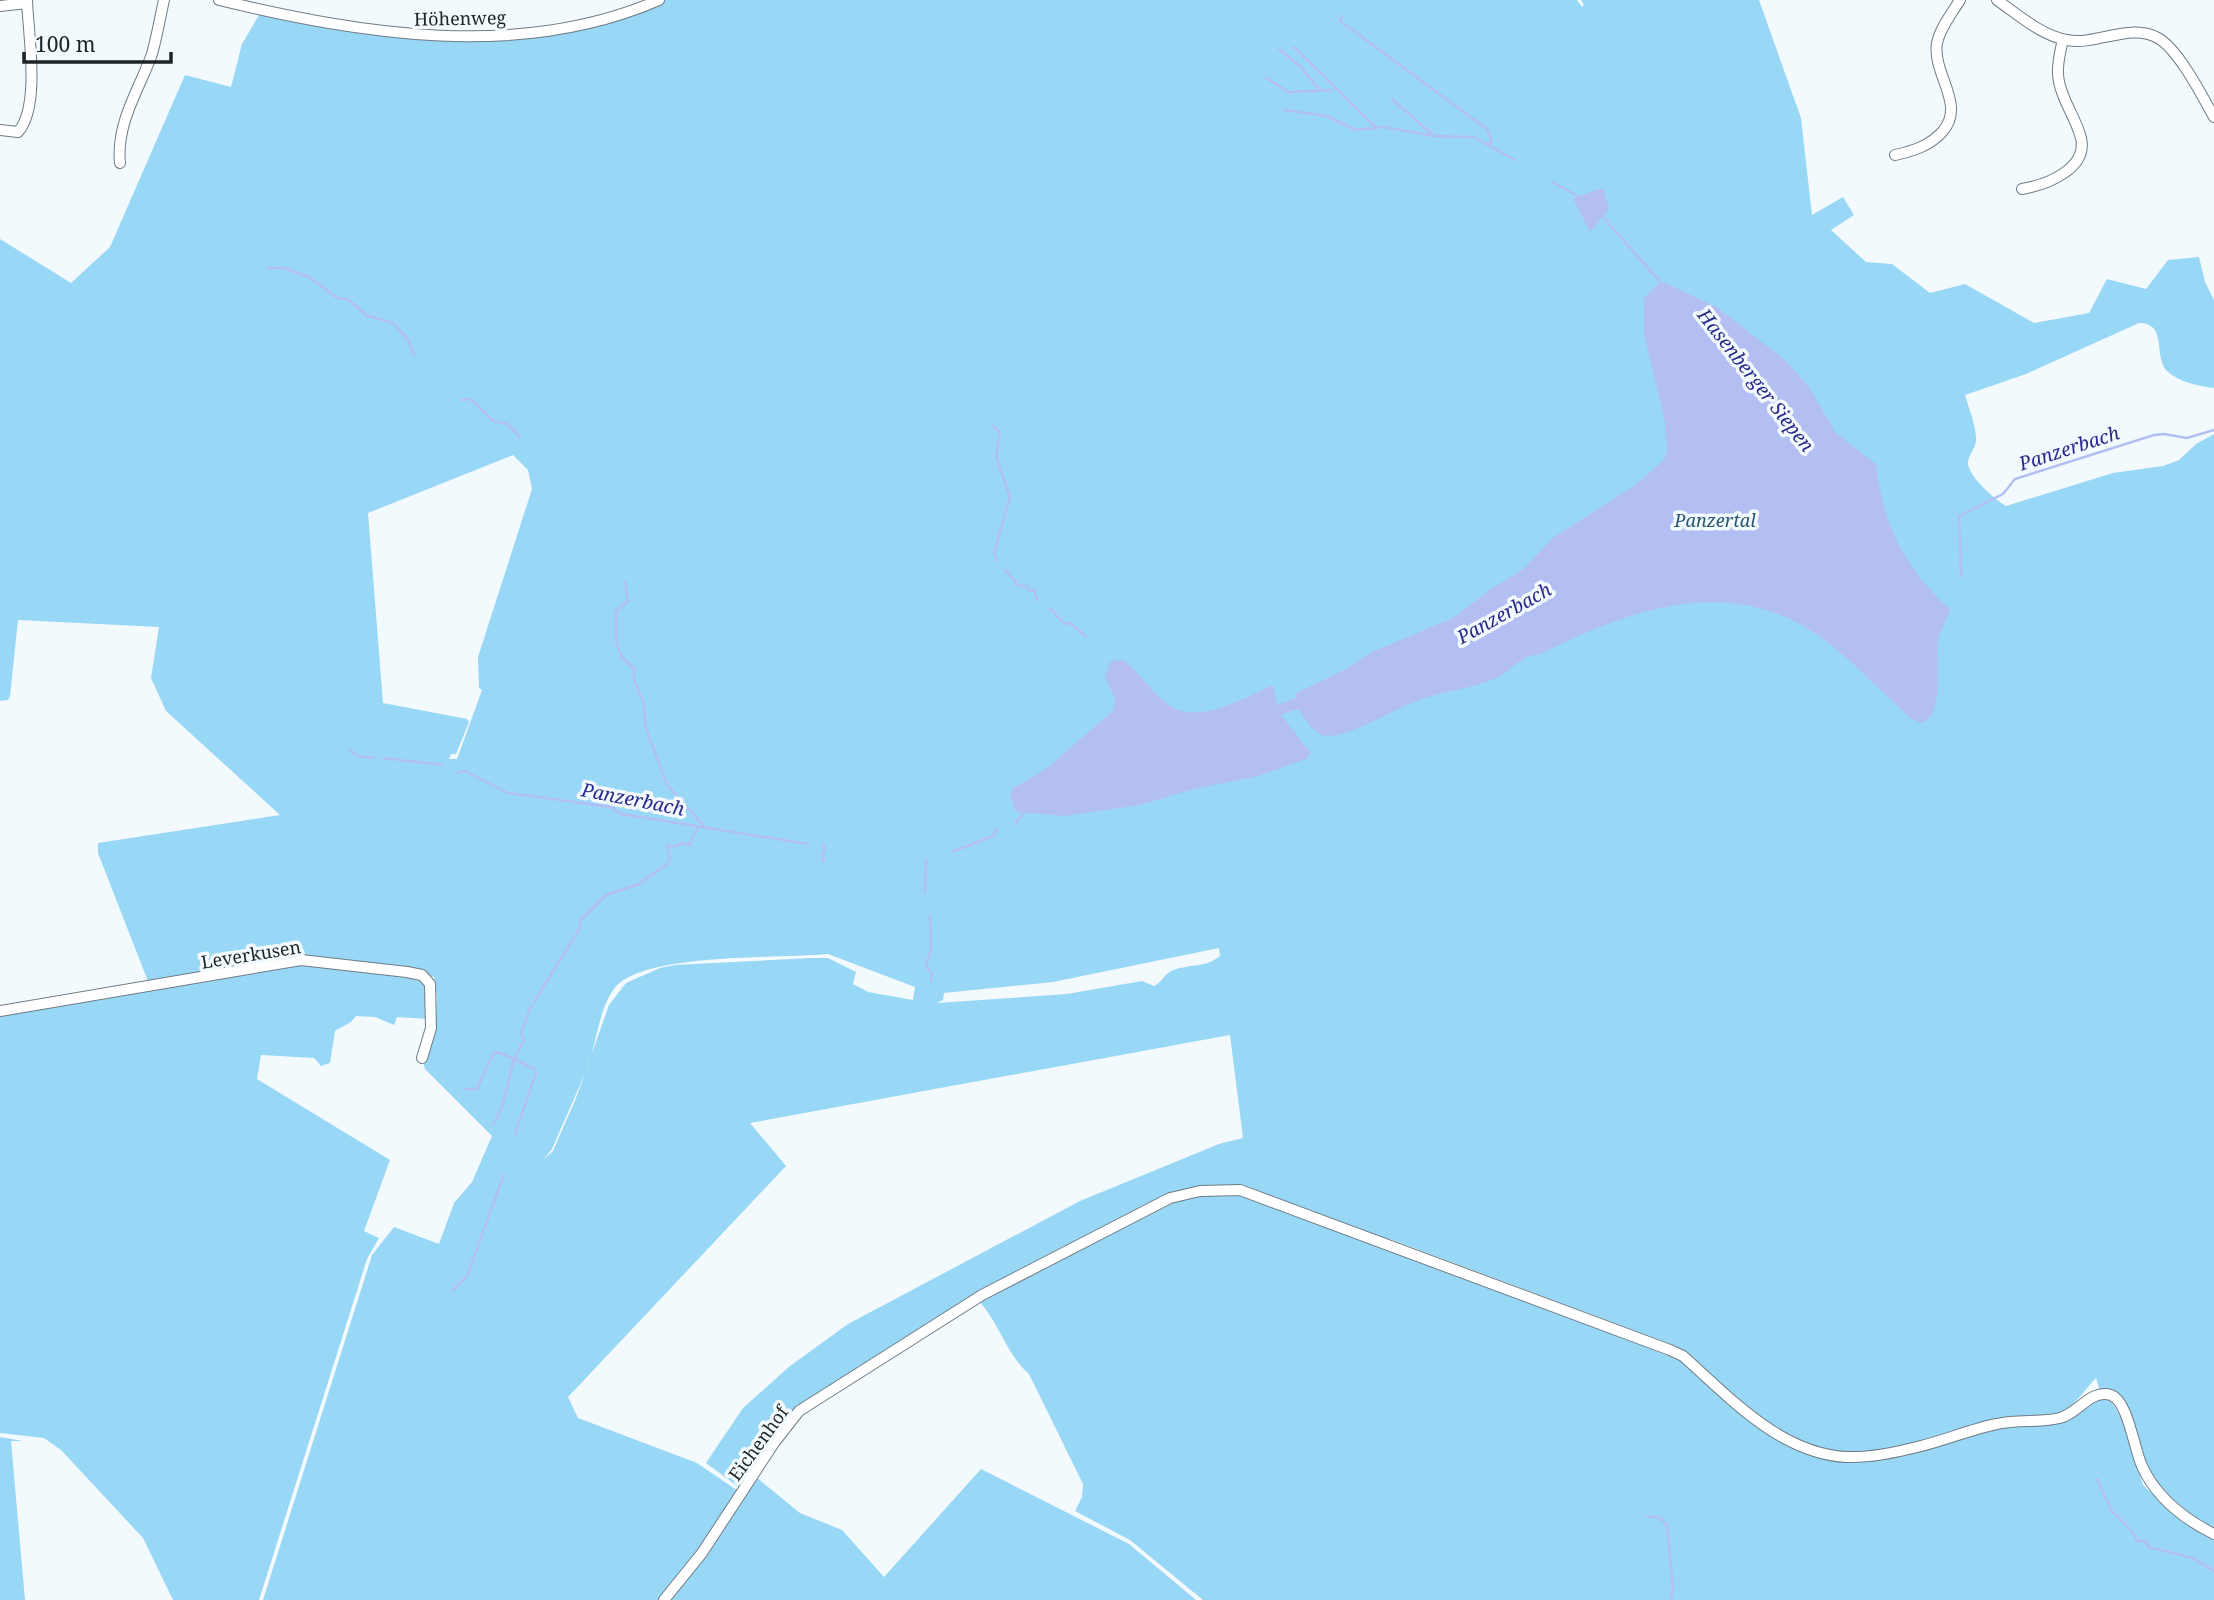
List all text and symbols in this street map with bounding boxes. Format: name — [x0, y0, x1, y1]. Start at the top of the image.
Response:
street label: Höhenweg — [414, 5, 507, 31]
scale bar — [24, 21, 172, 65]
text: 100 m — [35, 30, 96, 58]
water label: Hasenberger Siepen — [1691, 302, 1821, 457]
water label: Panzerbach — [2014, 419, 2123, 477]
park label: Panzertal — [1673, 508, 1756, 532]
water label: Panzerbach — [1451, 576, 1557, 650]
water label: Panzerbach — [578, 776, 687, 822]
street label: Leverkusen — [199, 934, 303, 974]
street label: Eichenhof — [723, 1400, 794, 1485]

